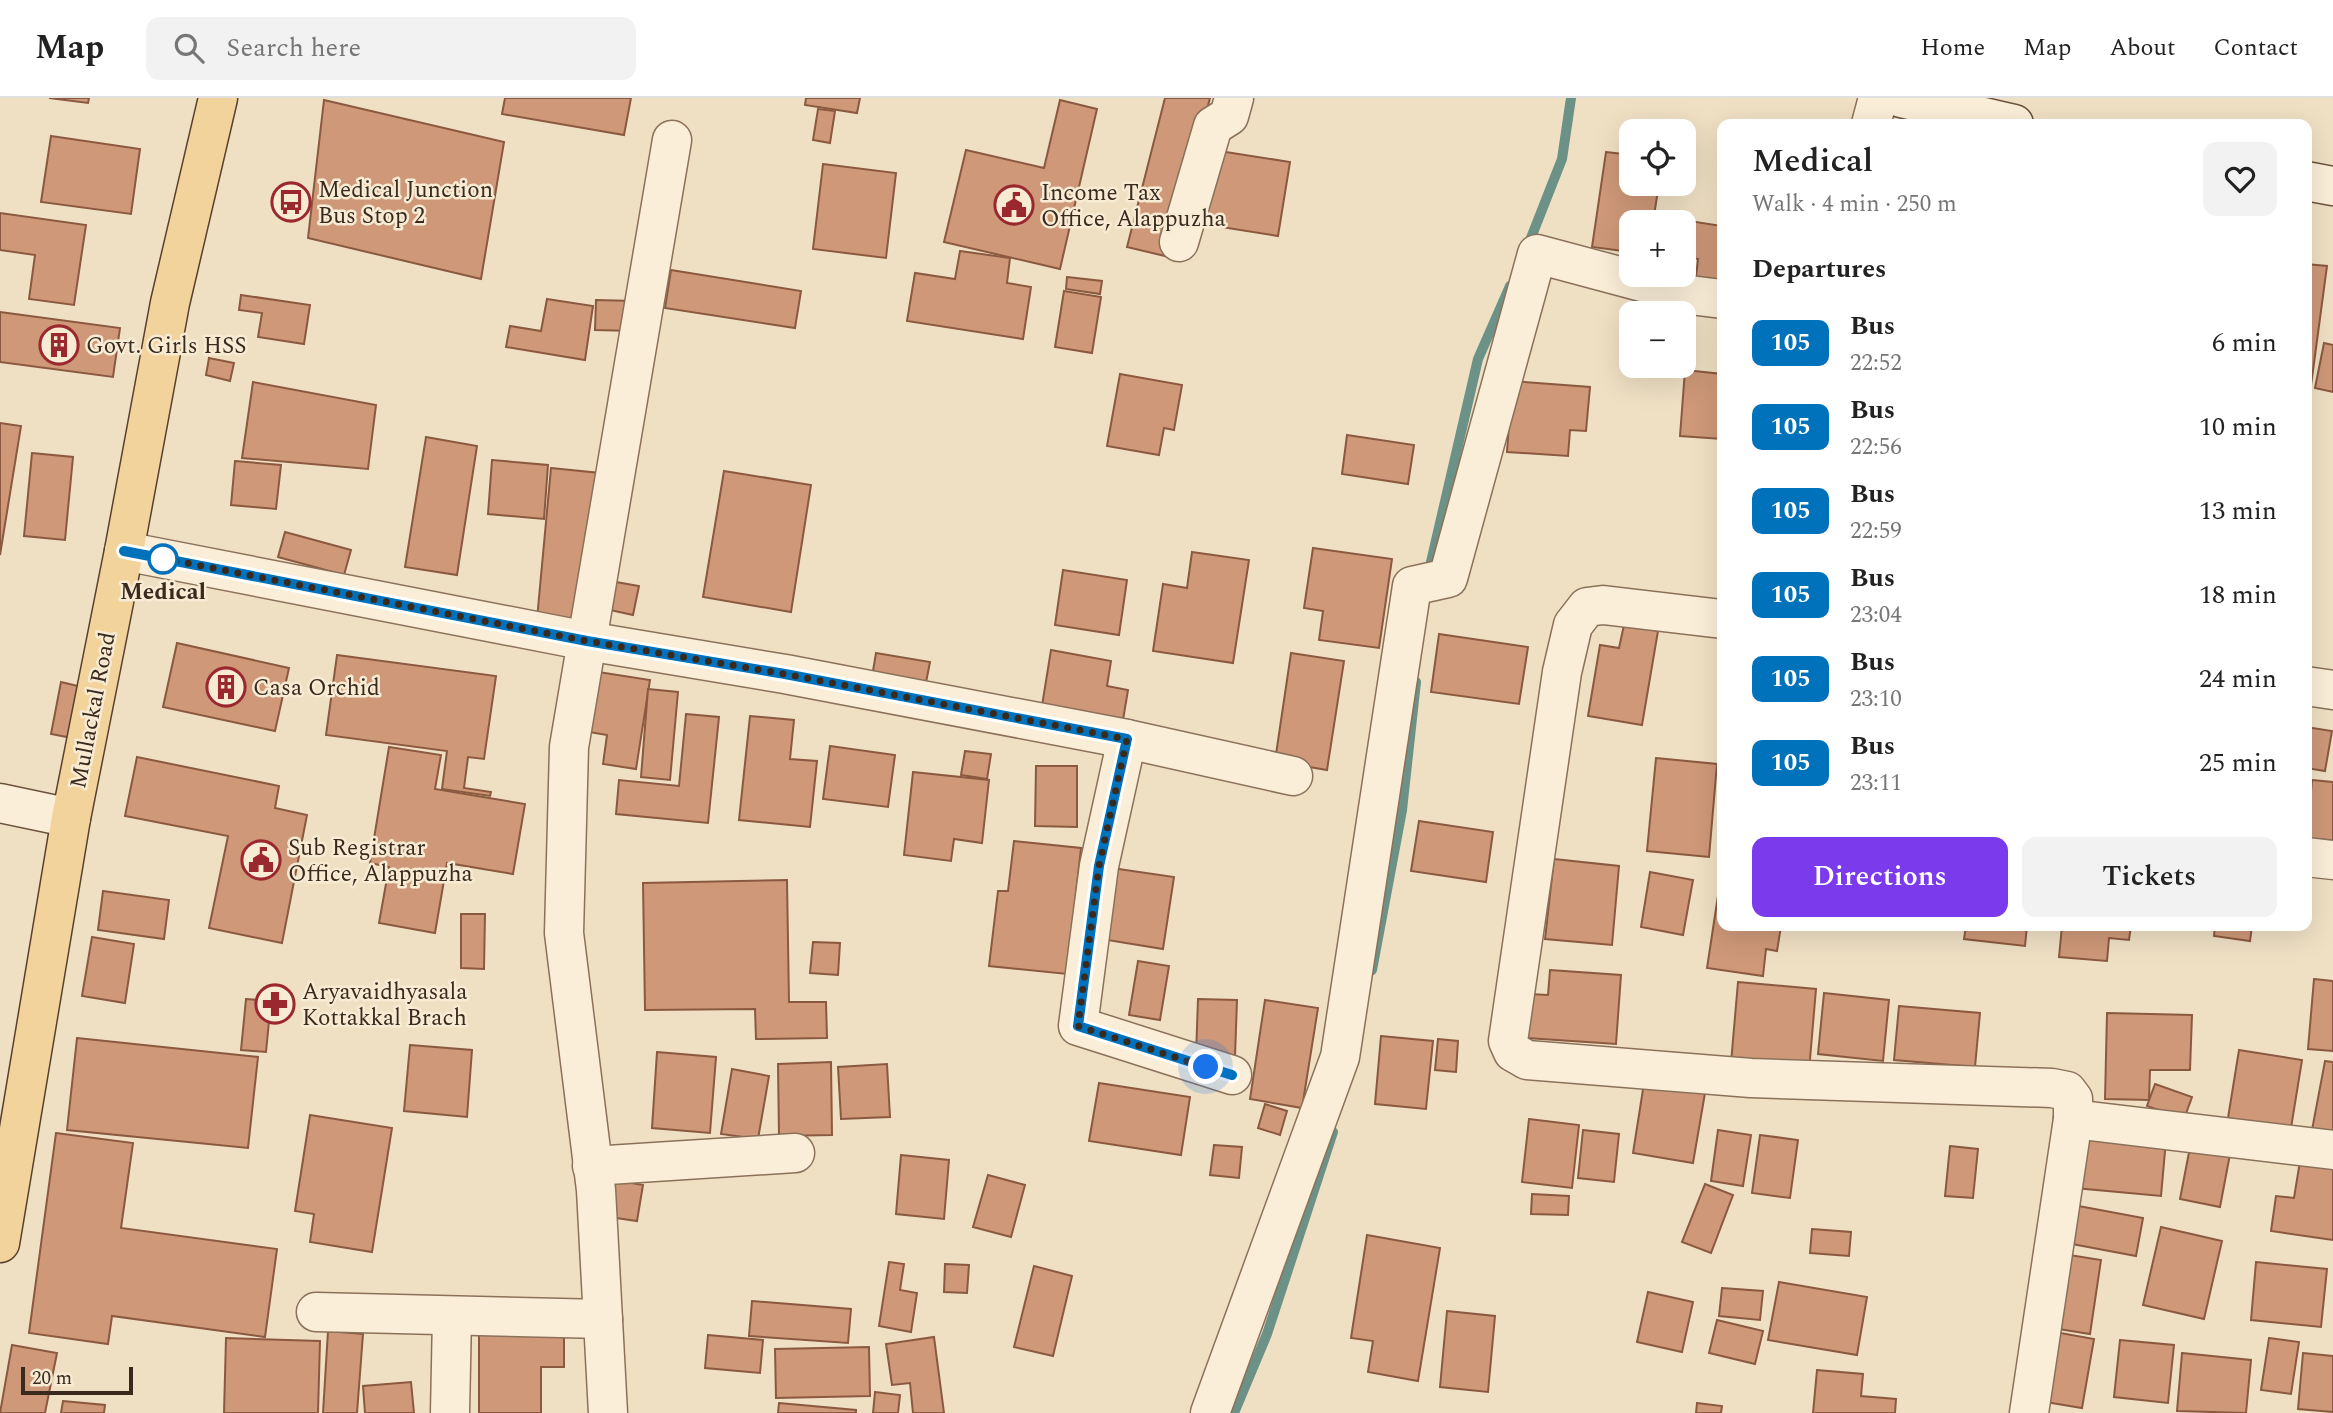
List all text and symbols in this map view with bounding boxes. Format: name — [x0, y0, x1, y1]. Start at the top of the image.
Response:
search box — [146, 17, 636, 80]
text: Map — [35, 23, 104, 73]
text: Search here — [226, 28, 361, 68]
icon: search — [170, 29, 208, 67]
text: Home — [1920, 30, 1985, 66]
text: Map — [2023, 30, 2071, 66]
text: About — [2109, 30, 2175, 66]
text: Contact — [2213, 30, 2298, 66]
map controls — [1619, 119, 1696, 378]
button: locate — [1619, 119, 1696, 196]
text: Medical — [1752, 136, 1873, 186]
button: heart — [2203, 142, 2277, 216]
place label: Medical Junction Bus Stop 2 — [318, 173, 493, 234]
place label: Income Tax Office, Alappuzha — [1041, 176, 1226, 237]
bus stop icon: Medical Junction Bus Stop 2 — [270, 181, 312, 223]
public building icon: Income Tax Office, Alappuzha — [993, 184, 1035, 226]
text: Walk · 4 min · 250 m — [1752, 187, 1957, 222]
button: + — [1619, 210, 1696, 287]
text: Departures — [1752, 249, 1886, 289]
button: − — [1619, 301, 1696, 378]
text: Bus — [1850, 306, 1895, 346]
text: 6 min — [2212, 323, 2277, 363]
building icon: Govt. Girls HSS — [38, 324, 80, 366]
text: 105 — [1770, 325, 1811, 361]
place label: Govt. Girls HSS — [86, 329, 247, 364]
text: 22:52 — [1850, 346, 1902, 381]
text: Bus — [1850, 390, 1895, 430]
text: 10 min — [2199, 407, 2277, 447]
text: 105 — [1770, 409, 1811, 445]
text: 22:56 — [1850, 430, 1902, 465]
text: Bus — [1850, 474, 1895, 514]
text: 13 min — [2199, 491, 2277, 531]
text: 105 — [1770, 493, 1811, 529]
text: 22:59 — [1850, 514, 1902, 549]
marker: Medical — [148, 544, 178, 574]
text: Bus — [1850, 558, 1895, 598]
place label: Medical — [120, 575, 206, 610]
text: 18 min — [2199, 575, 2277, 615]
text: 105 — [1770, 577, 1811, 613]
text: 23:04 — [1850, 598, 1902, 633]
street label: Mullackal Road — [61, 629, 126, 792]
text: Bus — [1850, 642, 1895, 682]
text: 24 min — [2199, 659, 2277, 699]
text: 105 — [1770, 661, 1811, 697]
building icon: Casa Orchid — [205, 666, 247, 708]
place label: Casa Orchid — [253, 671, 380, 706]
text: 23:10 — [1850, 682, 1902, 717]
text: Bus — [1850, 726, 1895, 766]
text: 25 min — [2199, 743, 2277, 783]
text: 105 — [1770, 745, 1811, 781]
text: 23:11 — [1850, 766, 1902, 801]
place label: Sub Registrar Office, Alappuzha — [288, 831, 473, 892]
button: Directions — [1752, 837, 2008, 917]
button: Tickets — [2022, 837, 2277, 917]
public building icon: Sub Registrar Office, Alappuzha — [240, 839, 282, 881]
place label: Aryavaidhyasala Kottakkal Brach — [302, 975, 468, 1036]
pharmacy icon: Aryavaidhyasala Kottakkal Brach — [254, 983, 296, 1025]
your location — [1188, 1049, 1223, 1084]
scale bar — [21, 1364, 133, 1396]
text: 20 m — [32, 1364, 72, 1393]

